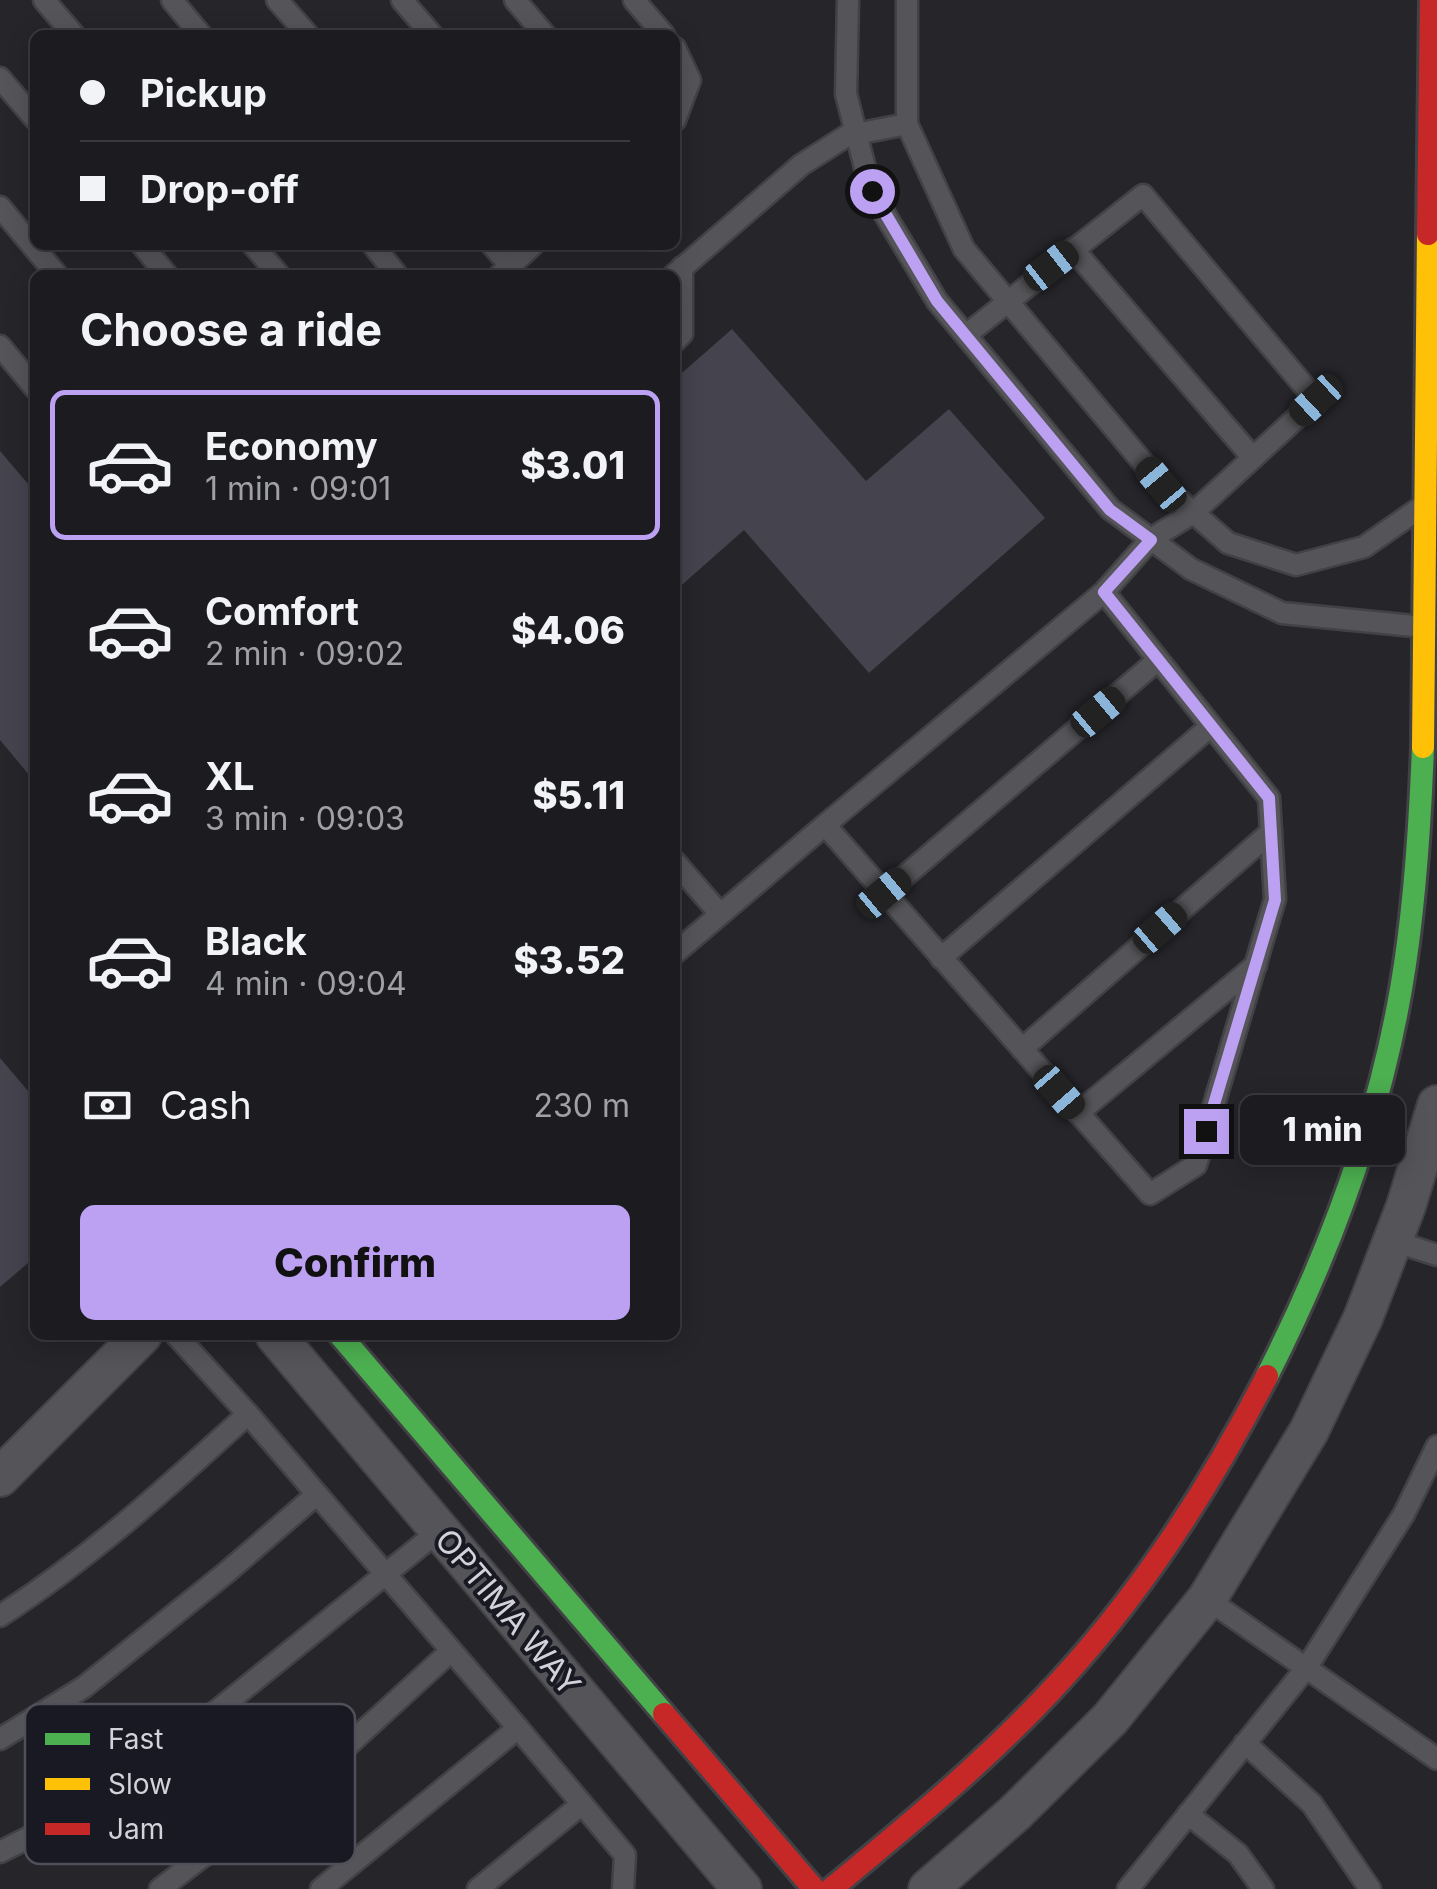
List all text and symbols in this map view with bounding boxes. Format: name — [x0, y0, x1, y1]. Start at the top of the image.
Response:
text: Pickup — [140, 70, 267, 116]
text: Drop-off — [140, 166, 299, 212]
route start — [850, 169, 895, 214]
car — [1018, 236, 1084, 296]
text: Choose a ride — [80, 302, 382, 357]
car — [1284, 369, 1348, 431]
icon: car — [85, 420, 175, 510]
text: Economy — [205, 423, 378, 469]
text: $3.01 — [520, 442, 625, 488]
car — [1130, 451, 1192, 517]
text: 1 min · 09:01 — [205, 469, 391, 508]
icon: car — [85, 585, 175, 675]
text: Comfort — [205, 588, 359, 634]
text: $4.06 — [511, 607, 625, 653]
text: 2 min · 09:02 — [205, 634, 404, 673]
car — [1065, 681, 1131, 743]
icon: car — [85, 750, 175, 840]
text: XL — [205, 753, 255, 799]
text: $5.11 — [533, 772, 625, 818]
text: 3 min · 09:03 — [205, 799, 405, 838]
car — [851, 862, 917, 924]
car — [1128, 897, 1192, 959]
icon: car — [85, 915, 175, 1005]
text: Black — [205, 918, 307, 964]
text: $3.52 — [513, 937, 625, 983]
text: 4 min · 09:04 — [205, 964, 407, 1003]
car — [1028, 1060, 1090, 1124]
icon: cash — [80, 1078, 135, 1133]
text: Cash — [160, 1082, 252, 1128]
text: 230 m — [534, 1086, 630, 1125]
callout: 1 min — [1241, 1096, 1406, 1166]
route end — [1184, 1109, 1229, 1154]
text: 1 min — [1282, 1110, 1363, 1149]
button: Confirm — [80, 1205, 630, 1320]
street label: OPTIMA WAY — [427, 1521, 589, 1703]
legend — [25, 1704, 355, 1864]
text: Fast — [108, 1722, 164, 1756]
text: Slow — [108, 1767, 172, 1801]
text: Jam — [108, 1812, 164, 1846]

